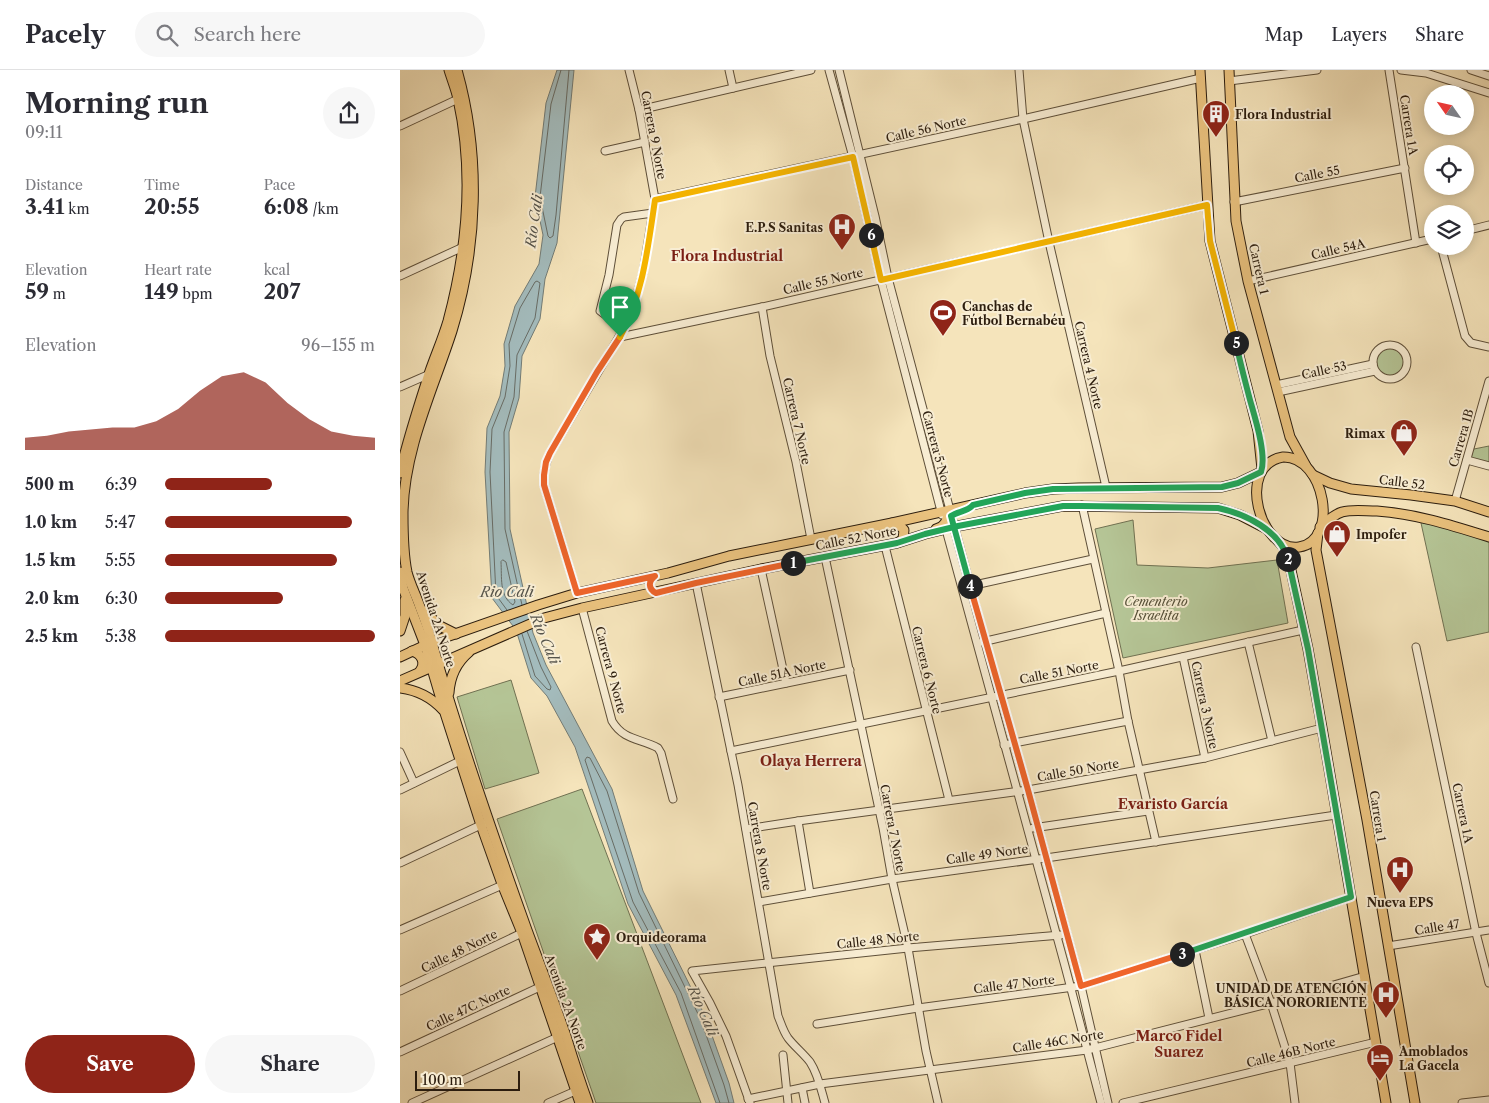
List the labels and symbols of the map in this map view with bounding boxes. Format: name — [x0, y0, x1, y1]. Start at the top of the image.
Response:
north arrow — [1424, 85, 1474, 135]
street label: Carrera 9 Norte — [638, 89, 670, 181]
street label: Carrera 1A — [1397, 94, 1421, 157]
building icon: Flora Industrial — [1201, 99, 1231, 138]
place label: Flora Industrial — [1235, 107, 1331, 122]
street label: Calle 56 Norte — [884, 112, 968, 146]
street label: Calle 55 — [1293, 162, 1341, 186]
water label: Río Cali — [521, 192, 547, 250]
hospital icon: E.P.S Sanitas — [827, 212, 857, 251]
place label: E.P.S Sanitas — [745, 220, 823, 235]
pin: 6 — [858, 222, 884, 248]
street label: Calle 54A — [1309, 235, 1368, 263]
street label: Carrera 1 — [1246, 242, 1272, 296]
district label: Flora Industrial — [671, 247, 783, 265]
street label: Calle 55 Norte — [781, 264, 865, 298]
pin — [599, 286, 641, 337]
sports icon: Canchas de Fútbol Bernabéu — [928, 298, 958, 337]
place label: Canchas de Fútbol Bernabéu — [962, 299, 1066, 328]
street label: Carrera 4 Norte — [1072, 320, 1106, 411]
pin: 5 — [1224, 330, 1248, 356]
street label: Calle 53 — [1300, 358, 1348, 382]
street label: Carrera 7 Norte — [780, 376, 814, 466]
street label: Carrera 1B — [1446, 407, 1476, 469]
street label: Carrera 5 Norte — [919, 409, 957, 499]
shop icon: Rimax — [1389, 418, 1419, 457]
place label: Rimax — [1345, 426, 1385, 441]
street label: Calle 52 — [1378, 472, 1426, 492]
shop icon: Impofer — [1322, 519, 1352, 558]
street label: Calle 52 Norte — [814, 523, 898, 553]
place label: Impofer — [1356, 527, 1407, 542]
pin: 2 — [1276, 546, 1300, 572]
pin: 1 — [780, 550, 806, 576]
street label: Avenida 2A Norte — [413, 568, 459, 669]
pin: 4 — [958, 574, 982, 598]
water label: Rio Cali — [479, 583, 535, 601]
park label: Cementerio Israelita — [1124, 594, 1188, 623]
water label: Río Cali — [526, 610, 564, 669]
street label: Carrera 9 Norte — [592, 625, 630, 716]
street label: Carrera 6 Norte — [909, 625, 945, 716]
street label: Calle 51A Norte — [737, 656, 828, 690]
street label: Calle 51 Norte — [1018, 657, 1100, 687]
street label: Carrera 3 Norte — [1188, 660, 1222, 751]
district label: Olaya Herrera — [760, 752, 863, 770]
street label: Calle 50 Norte — [1036, 755, 1120, 785]
street label: Carrera 1A — [1449, 782, 1477, 846]
street label: Carrera 7 Norte — [877, 783, 909, 873]
street label: Carrera 1 — [1367, 789, 1389, 843]
district label: Evaristo García — [1118, 795, 1229, 813]
street label: Carrera 8 Norte — [745, 800, 775, 892]
street label: Calle 49 Norte — [945, 841, 1029, 867]
hospital icon: Nueva EPS — [1385, 855, 1415, 894]
place label: Nueva EPS — [1367, 895, 1434, 910]
street label: Calle 47 — [1413, 916, 1461, 938]
place icon: Orquideorama — [582, 922, 612, 961]
street label: Calle 48 Norte — [418, 926, 500, 976]
street label: Calle 48 Norte — [836, 928, 920, 952]
place label: Orquideorama — [616, 930, 708, 945]
pin: 3 — [1170, 942, 1194, 966]
street label: Avenida 2A Norte — [541, 951, 590, 1052]
street label: Calle 47 Norte — [973, 972, 1056, 996]
place label: UNIDAD DE ATENCIÓN BÁSICA NORORIENTE — [1216, 980, 1368, 1010]
hospital icon: UNIDAD DE ATENCIÓN BÁSICA NORORIENTE — [1371, 980, 1401, 1019]
street label: Calle 47C Norte — [424, 982, 513, 1034]
water label: Río Cali — [683, 982, 723, 1041]
street label: Calle 46C Norte — [1011, 1026, 1105, 1056]
district label: Marco Fidel Suarez — [1136, 1027, 1222, 1061]
street label: Calle 46B Norte — [1245, 1034, 1337, 1070]
hotel icon: Amoblados La Gacela — [1365, 1043, 1395, 1082]
place label: Amoblados La Gacela — [1398, 1044, 1468, 1073]
scale bar — [415, 1068, 520, 1091]

